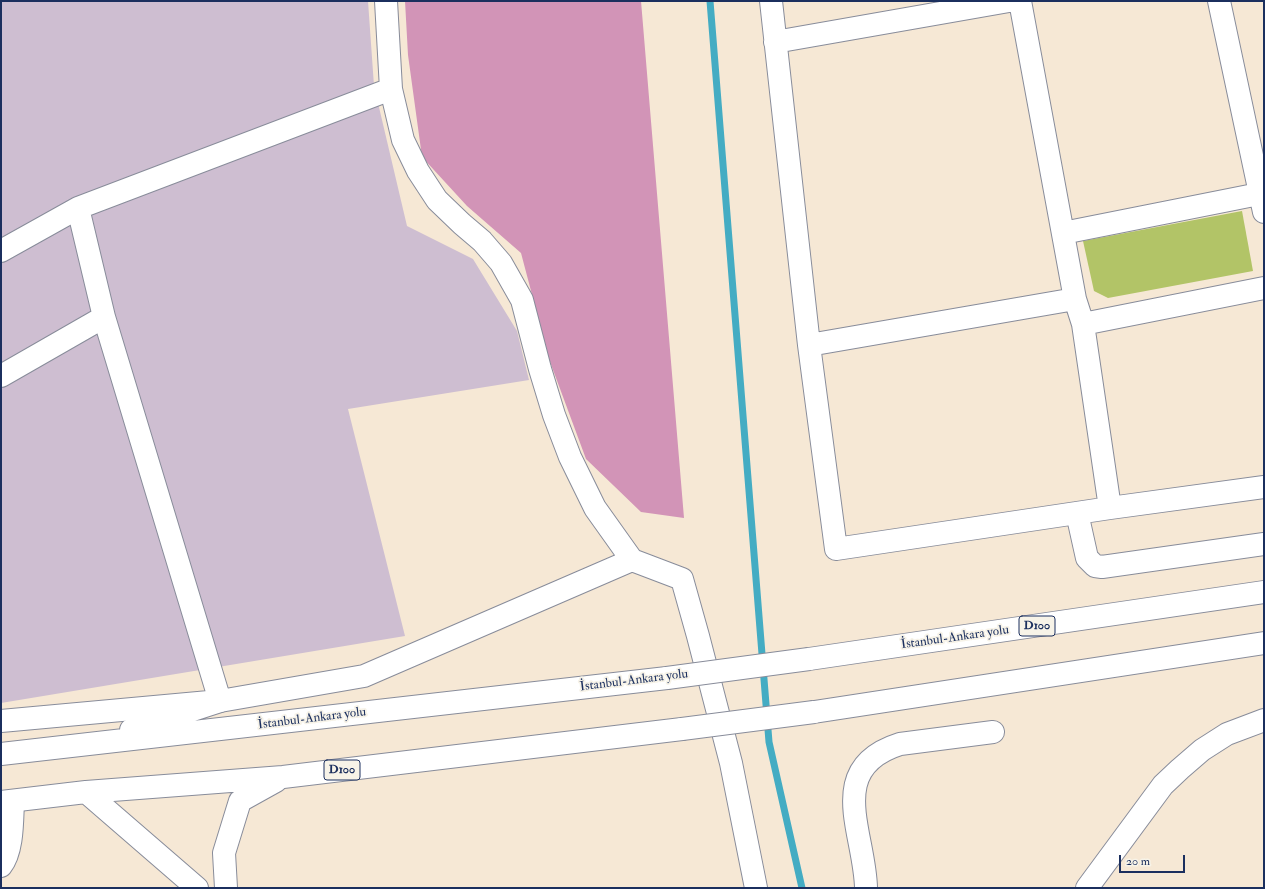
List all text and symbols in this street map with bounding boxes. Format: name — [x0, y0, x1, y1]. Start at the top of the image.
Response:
road number: D100 — [1019, 616, 1055, 636]
street label: İstanbul-Ankara yolu — [900, 623, 1010, 653]
street label: İstanbul-Ankara yolu — [579, 667, 689, 695]
street label: İstanbul-Ankara yolu — [257, 705, 367, 733]
road number: D100 — [324, 760, 360, 780]
scale bar — [1121, 847, 1187, 873]
text: 20 m — [1126, 854, 1150, 869]

